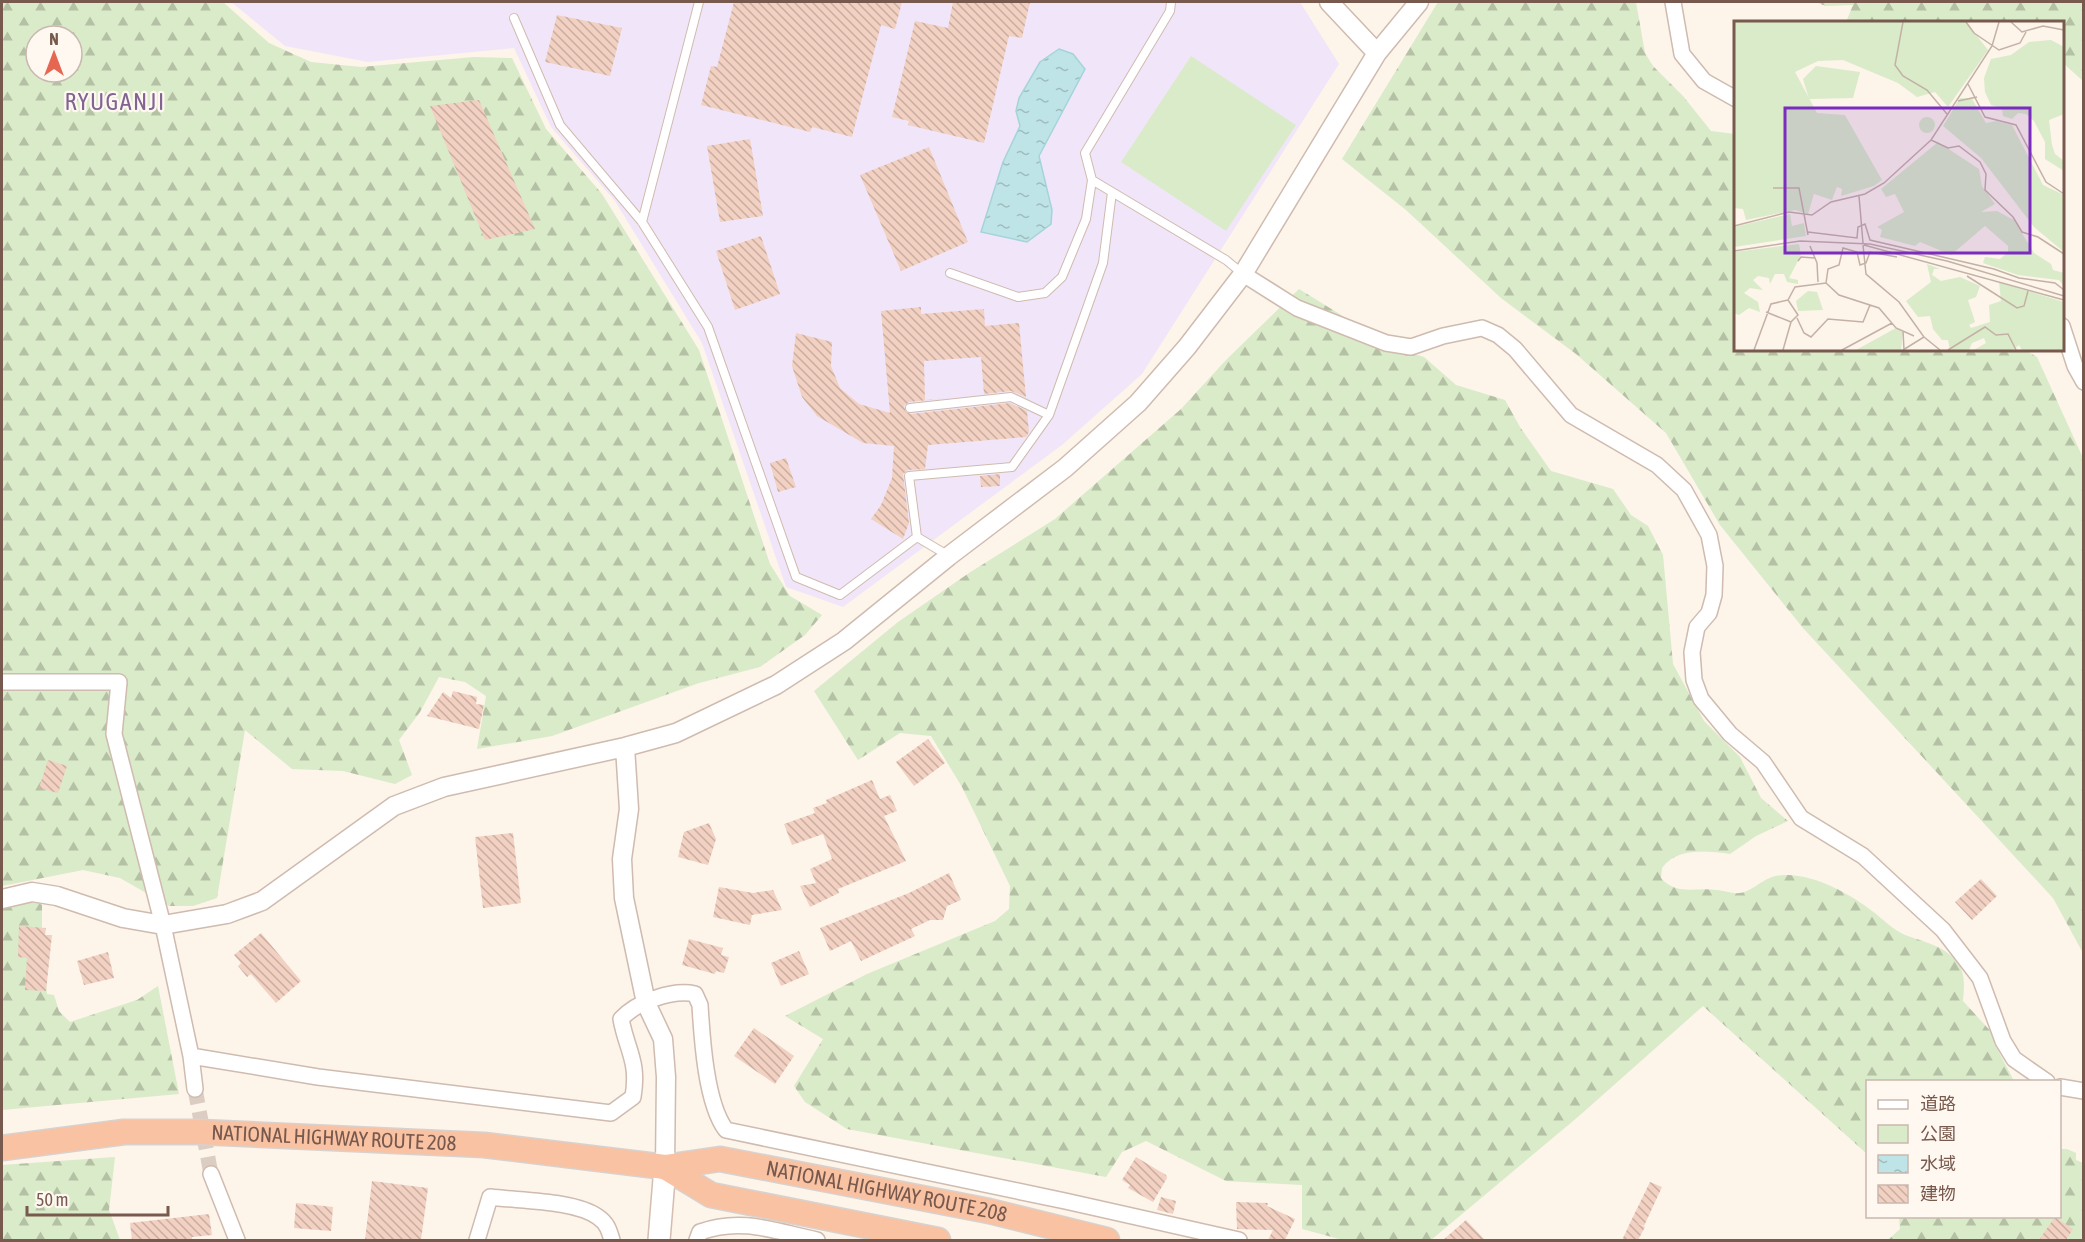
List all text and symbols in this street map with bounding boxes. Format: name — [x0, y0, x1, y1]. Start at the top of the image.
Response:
inset map — [1734, 21, 2064, 351]
north arrow — [24, 24, 84, 84]
text: N — [49, 30, 59, 48]
district label: RYUGANJI — [64, 88, 166, 115]
legend — [1866, 1080, 2061, 1218]
text: 道路 — [1920, 1093, 1956, 1114]
street label: NATIONAL HIGHWAY ROUTE 208 — [211, 1120, 457, 1155]
text: 公園 — [1920, 1123, 1956, 1144]
text: 水域 — [1920, 1153, 1956, 1174]
street label: NATIONAL HIGHWAY ROUTE 208 — [764, 1155, 1010, 1226]
scale bar — [27, 1179, 168, 1217]
text: 建物 — [1920, 1183, 1956, 1204]
text: 50 m — [36, 1189, 68, 1210]

